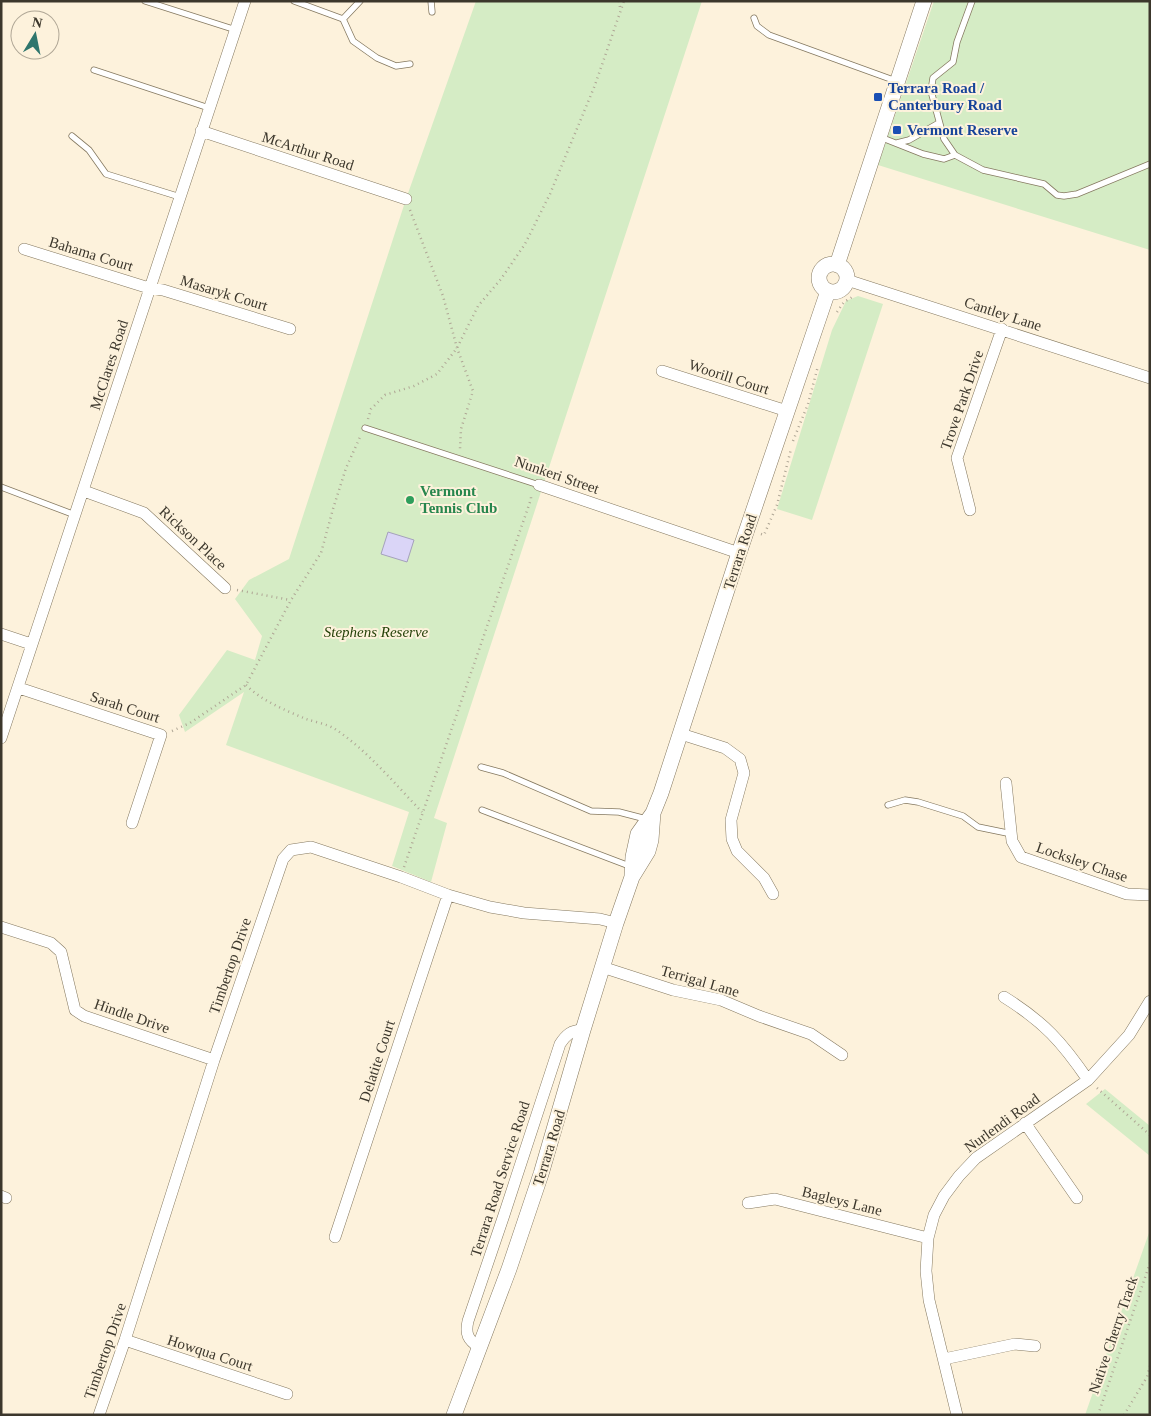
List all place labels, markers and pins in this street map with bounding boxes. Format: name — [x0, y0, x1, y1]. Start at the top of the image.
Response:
place label: Terrara Road / Canterbury Road — [888, 80, 1002, 113]
marker: Terrara Road / Canterbury Road — [872, 91, 884, 103]
place label: Vermont Reserve — [907, 122, 1018, 138]
marker: Vermont Reserve — [891, 124, 903, 136]
place label: Vermont Tennis Club — [420, 483, 497, 516]
marker: Vermont Tennis Club — [404, 494, 416, 506]

